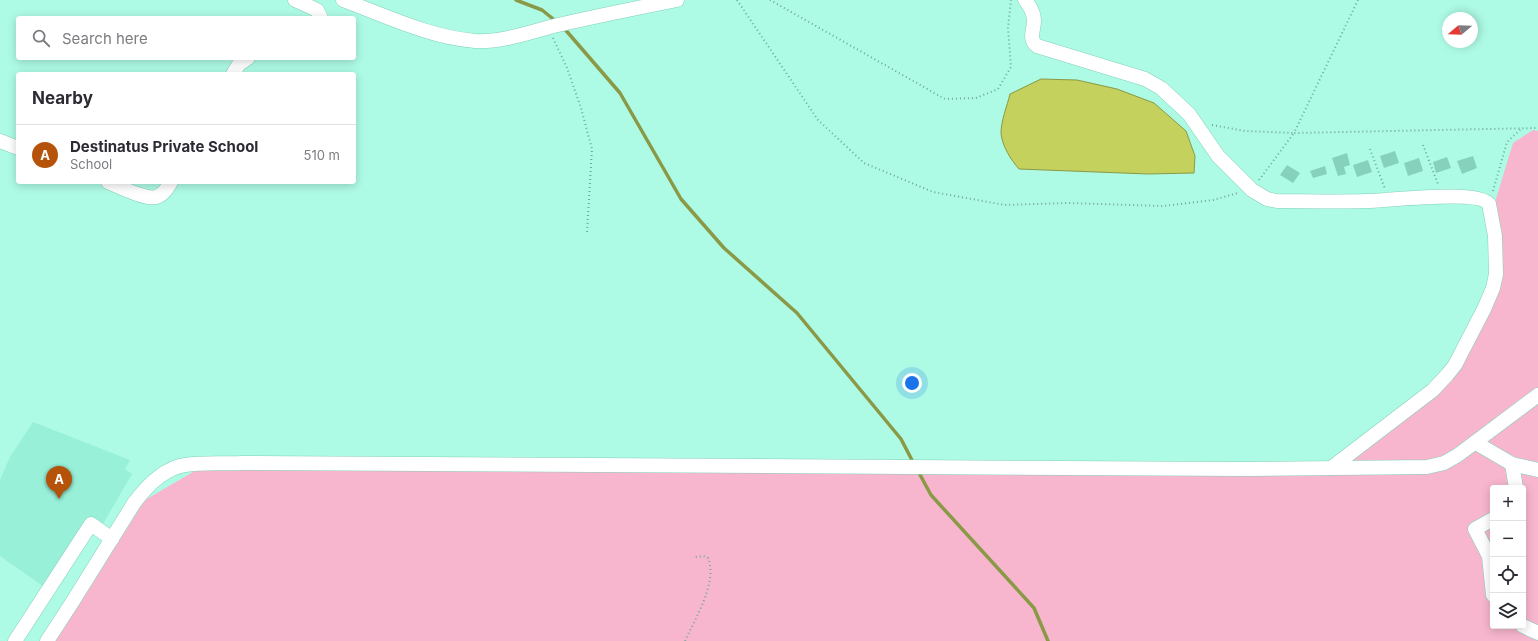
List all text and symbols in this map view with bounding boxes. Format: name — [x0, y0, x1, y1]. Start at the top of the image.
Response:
north arrow — [1442, 12, 1478, 48]
search box — [16, 16, 356, 60]
icon: search — [30, 27, 52, 49]
text: Search here — [62, 29, 148, 48]
text: Nearby — [32, 88, 93, 108]
text: Destinatus Private School — [70, 137, 258, 156]
text: A — [40, 147, 50, 163]
text: 510 m — [304, 147, 340, 163]
text: School — [70, 156, 112, 172]
your location — [902, 373, 922, 393]
pin: A — [46, 466, 72, 499]
map controls — [1490, 485, 1526, 629]
button: + — [1490, 485, 1526, 521]
button: − — [1490, 521, 1526, 557]
button: locate — [1490, 557, 1526, 593]
button: layers — [1490, 593, 1526, 629]

